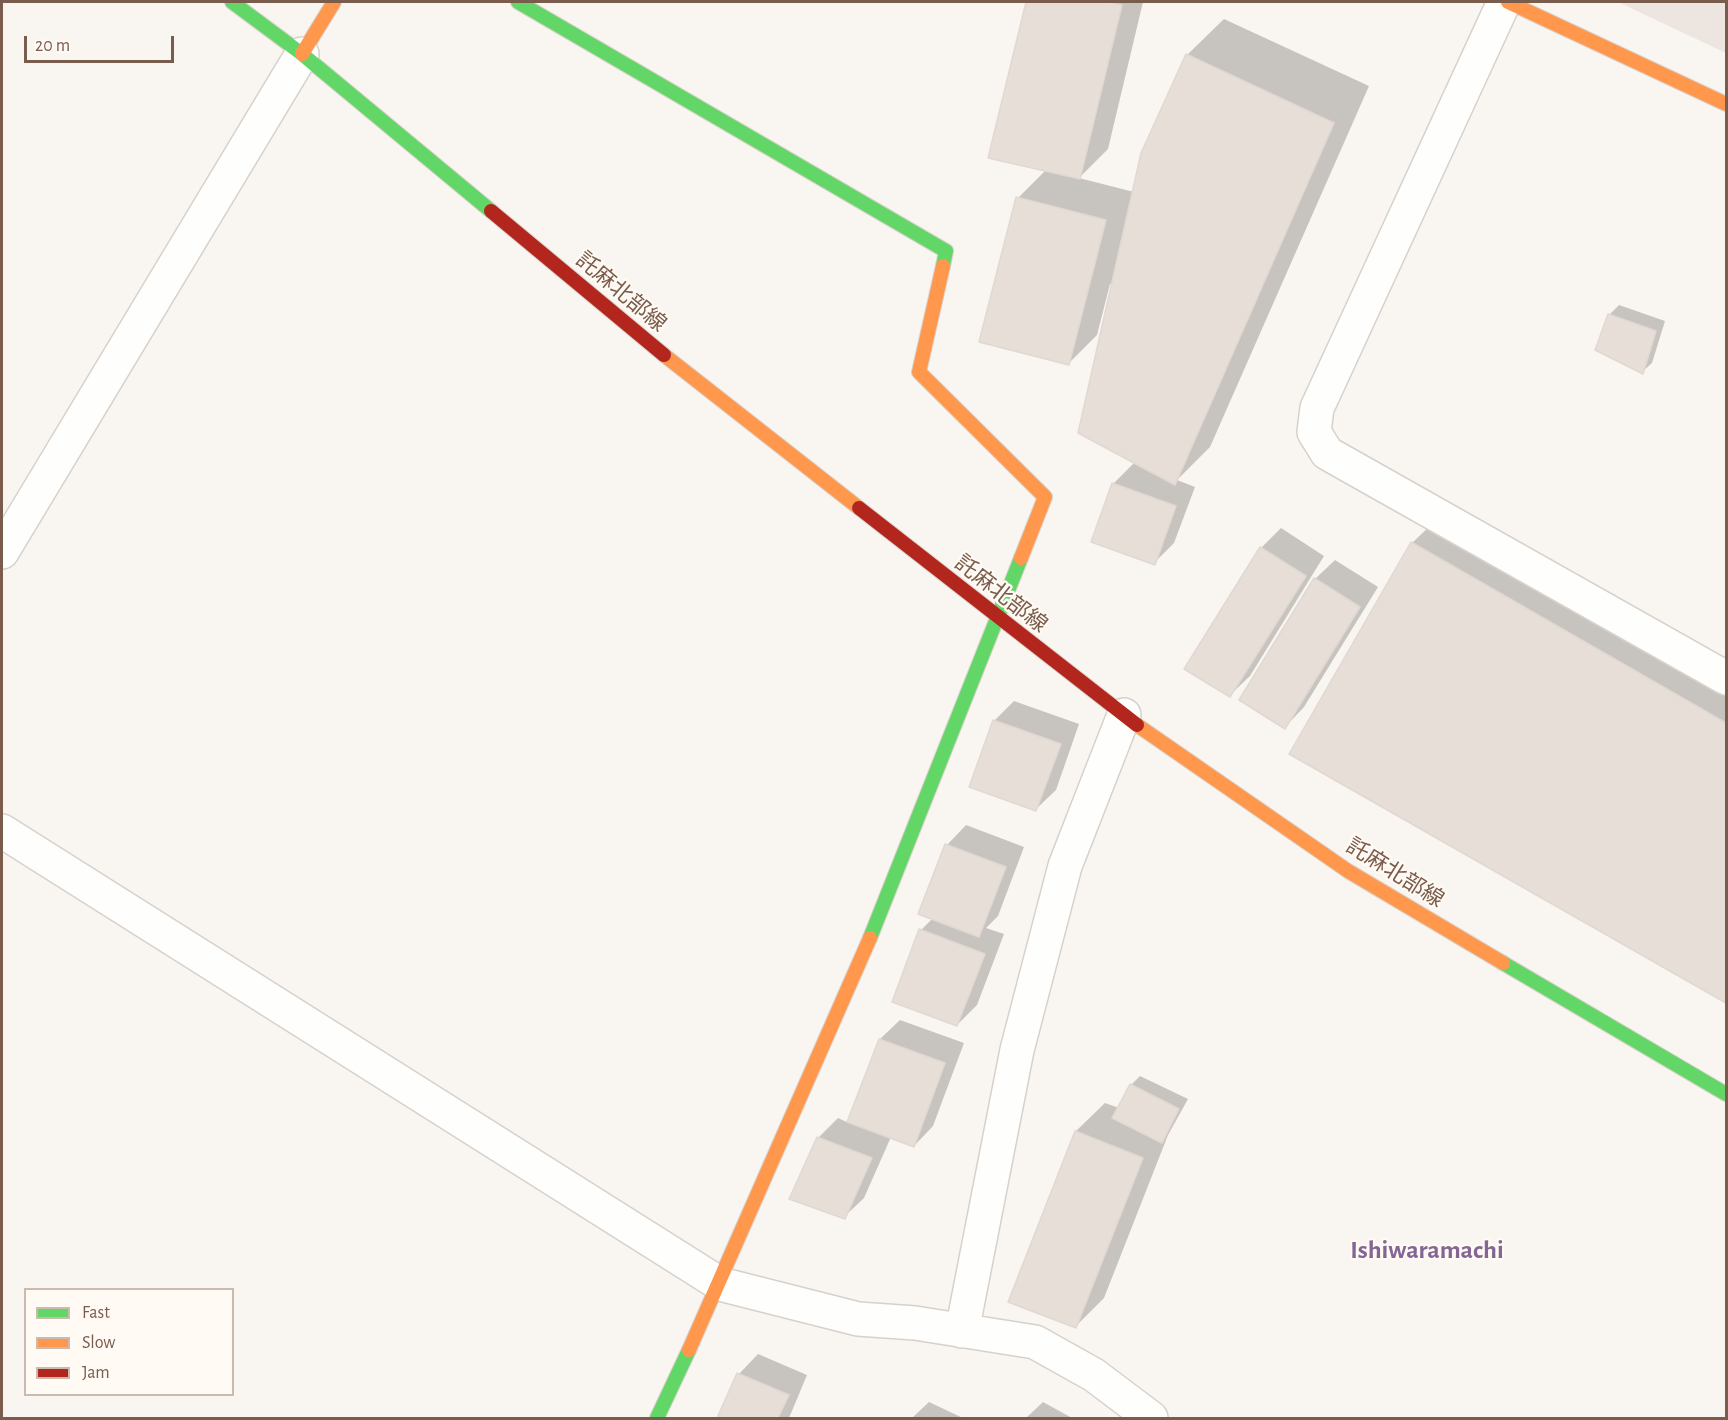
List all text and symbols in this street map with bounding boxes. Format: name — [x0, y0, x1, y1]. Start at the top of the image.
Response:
scale bar — [27, 24, 177, 62]
text: 20 m — [35, 37, 70, 55]
street label: 託麻北部線 — [570, 247, 672, 337]
street label: 託麻北部線 — [950, 550, 1052, 638]
street label: 託麻北部線 — [1341, 833, 1449, 913]
district label: Ishiwaramachi — [1350, 1234, 1504, 1266]
legend — [24, 1288, 234, 1396]
text: Fast — [82, 1304, 110, 1322]
text: Slow — [82, 1334, 115, 1352]
text: Jam — [82, 1364, 110, 1382]

